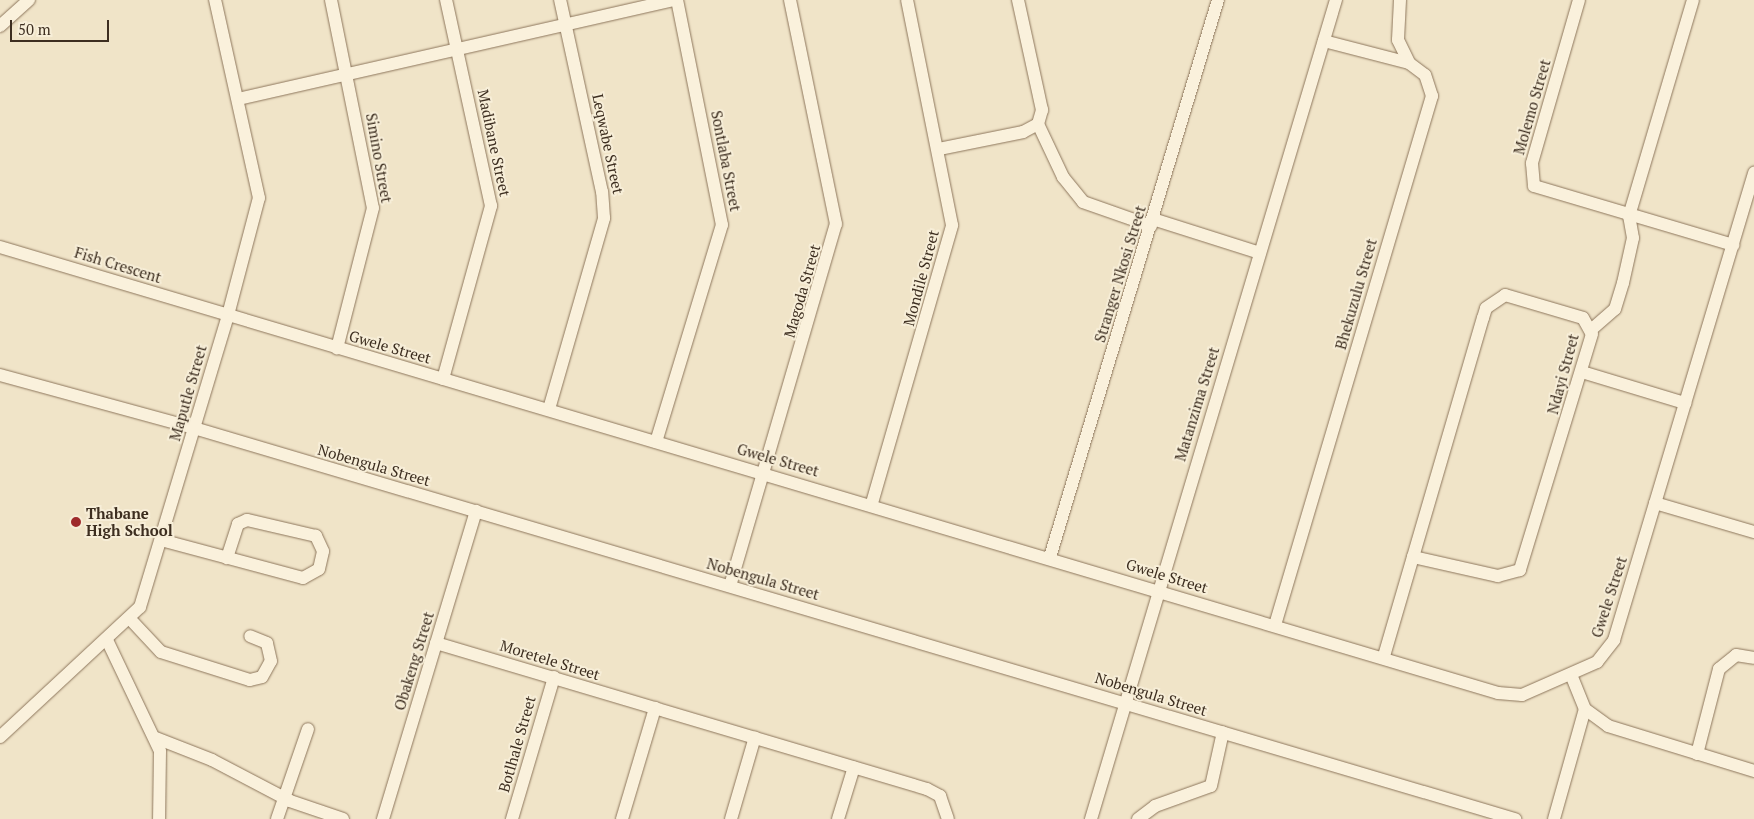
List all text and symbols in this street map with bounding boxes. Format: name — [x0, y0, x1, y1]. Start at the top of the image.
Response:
scale bar — [12, 10, 111, 42]
text: 50 m — [18, 19, 51, 39]
street label: Molemo Street — [1510, 57, 1554, 157]
street label: Madibane Street — [474, 88, 514, 198]
street label: Leqwabe Street — [589, 92, 627, 196]
street label: Sontlaba Street — [707, 109, 745, 213]
street label: Simino Street — [362, 112, 396, 204]
street label: Stranger Nkosi Street — [1091, 203, 1149, 345]
street label: Mondile Street — [900, 228, 942, 328]
street label: Bhekuzulu Street — [1332, 236, 1380, 352]
street label: Magoda Street — [780, 242, 824, 340]
street label: Fish Crescent — [72, 243, 164, 287]
street label: Gwele Street — [347, 327, 433, 367]
street label: Ndayi Street — [1544, 332, 1582, 416]
street label: Maputle Street — [166, 343, 210, 443]
street label: Matanzima Street — [1171, 345, 1223, 463]
street label: Nobengula Street — [316, 440, 432, 490]
street label: Gwele Street — [735, 440, 821, 480]
place label: Thabane High School — [86, 504, 173, 539]
marker: Thabane High School — [70, 516, 82, 528]
street label: Nobengula Street — [705, 554, 821, 604]
street label: Gwele Street — [1587, 554, 1631, 640]
street label: Gwele Street — [1124, 555, 1210, 597]
street label: Obakeng Street — [390, 609, 438, 713]
street label: Moretele Street — [498, 636, 602, 684]
street label: Nobengula Street — [1093, 668, 1209, 720]
street label: Botlhale Street — [495, 694, 539, 794]

